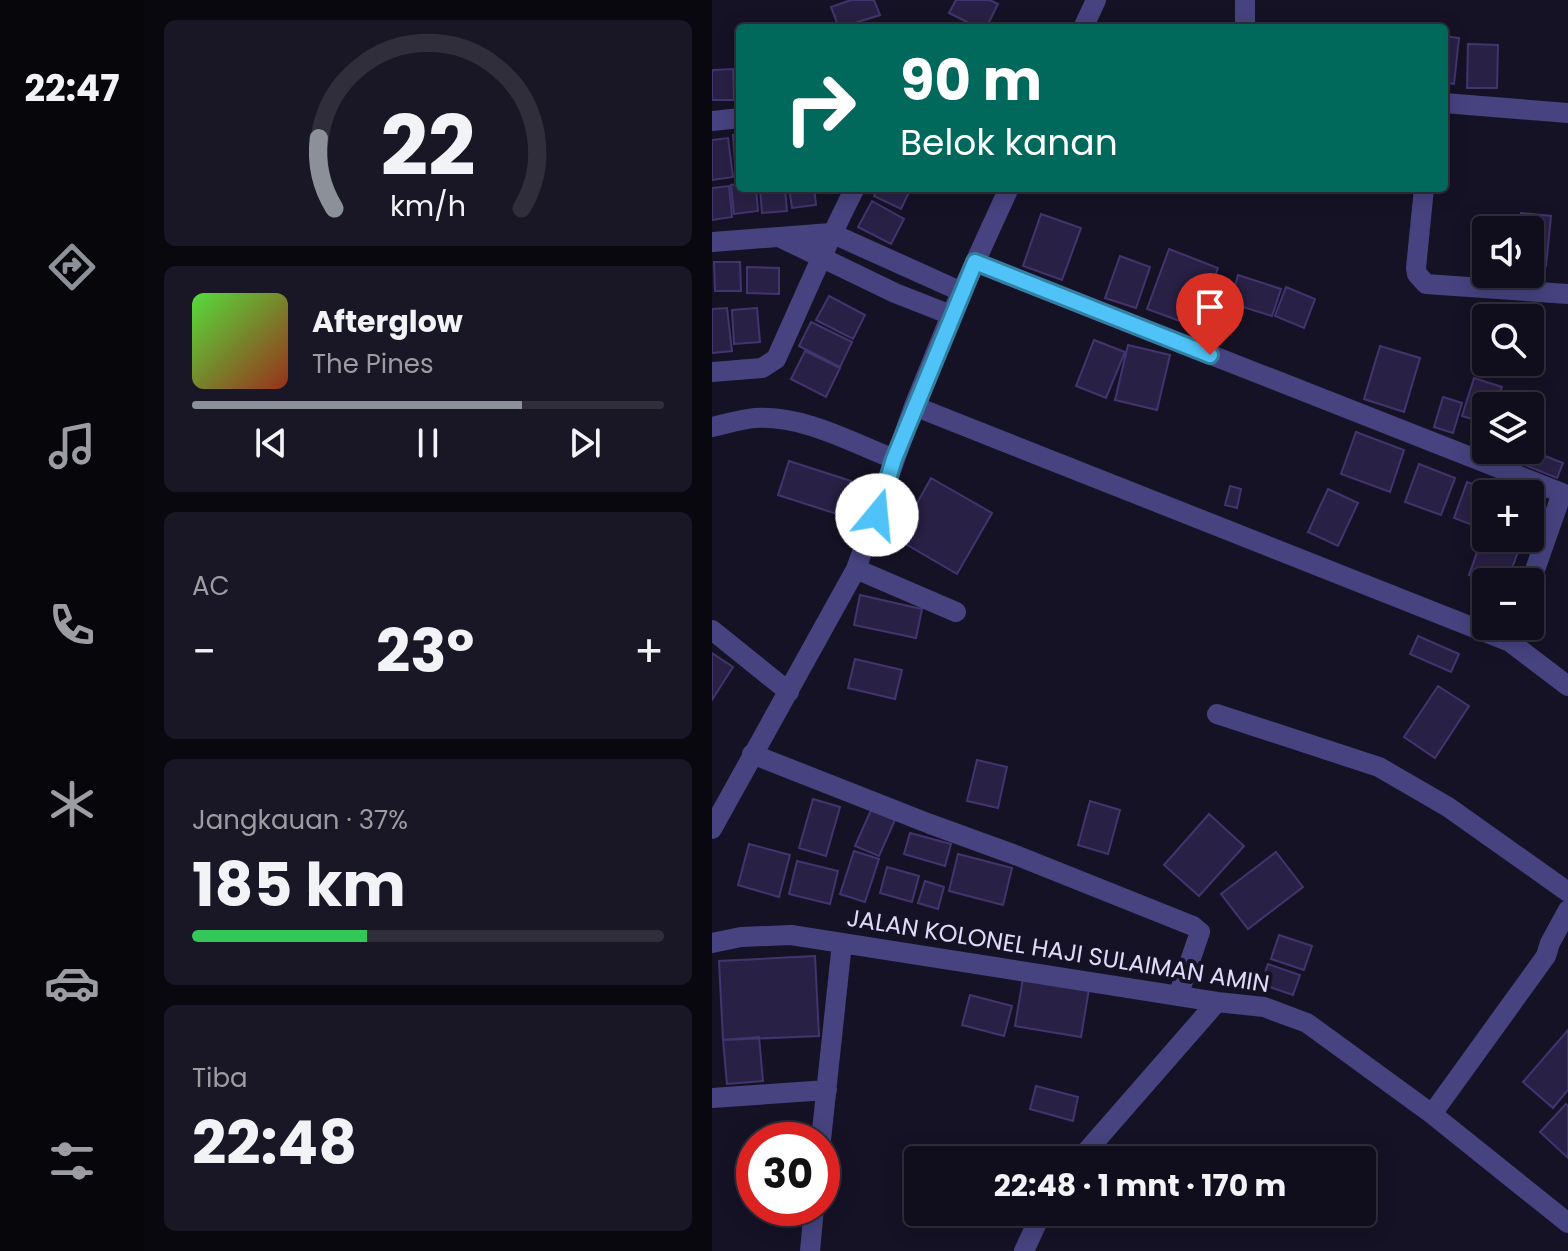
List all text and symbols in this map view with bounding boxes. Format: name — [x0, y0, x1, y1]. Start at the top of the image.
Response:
text: 90 m — [900, 41, 1042, 120]
icon: right — [768, 56, 872, 160]
text: 22:47 — [25, 63, 119, 114]
text: 22 — [380, 88, 476, 204]
text: Belok kanan — [900, 117, 1118, 168]
text: km/h — [390, 186, 466, 226]
map controls — [1472, 216, 1544, 640]
button: sound — [1472, 216, 1544, 288]
icon: directions — [44, 239, 100, 295]
pin — [1176, 273, 1244, 355]
icon: arrive — [1188, 285, 1232, 329]
text: Afterglow — [312, 300, 463, 343]
button: search — [1472, 304, 1544, 376]
text: The Pines — [312, 346, 434, 382]
button: layers — [1472, 392, 1544, 464]
icon: music — [44, 418, 100, 474]
icon: previous — [249, 421, 293, 465]
icon: pause — [406, 421, 450, 465]
icon: next — [563, 421, 607, 465]
position arrow — [835, 473, 919, 557]
button: + — [1472, 480, 1544, 552]
text: AC — [192, 568, 230, 604]
button: − — [1472, 568, 1544, 640]
icon: phone — [44, 597, 100, 653]
text: 23° — [376, 609, 474, 693]
text: − — [192, 621, 216, 682]
text: + — [634, 621, 664, 682]
icon: climate — [44, 776, 100, 832]
text: Jangkauan · 37% — [192, 802, 408, 838]
text: 185 km — [192, 843, 406, 927]
street label: JALAN KOLONEL HAJI SULAIMAN AMIN — [844, 901, 1272, 1000]
icon: car — [44, 955, 100, 1011]
text: Tiba — [192, 1060, 248, 1096]
text: 22:48 — [192, 1101, 357, 1185]
speed limit sign: 30 — [736, 1122, 840, 1226]
icon: filters — [44, 1133, 100, 1189]
text: 22:48 · 1 mnt · 170 m — [994, 1164, 1286, 1207]

